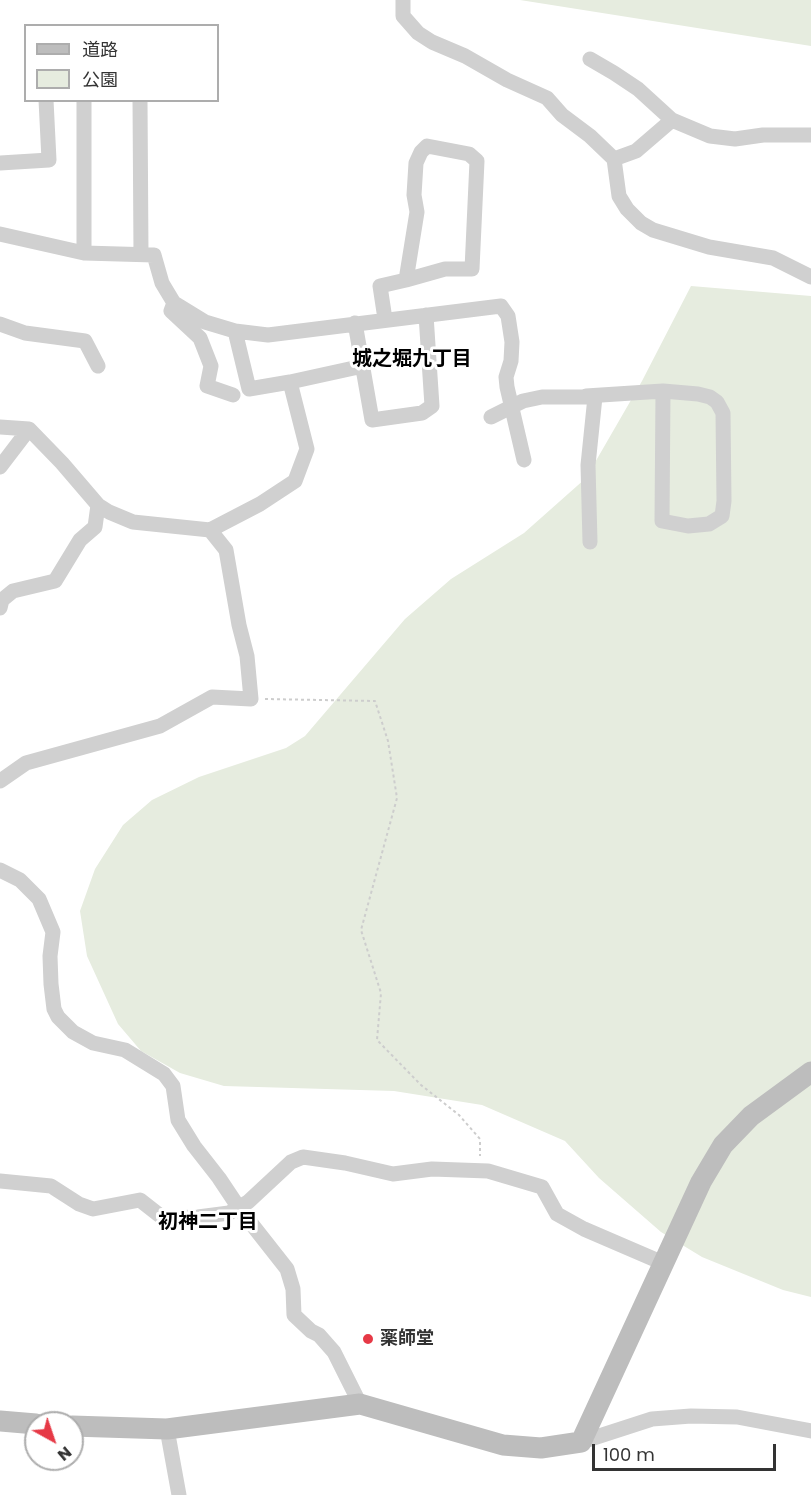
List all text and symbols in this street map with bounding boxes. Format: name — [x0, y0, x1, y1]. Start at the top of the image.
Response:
legend — [24, 24, 219, 102]
text: 道路 — [82, 37, 118, 62]
text: 公園 — [82, 67, 118, 92]
district label: 城之堀九丁目 — [352, 348, 472, 372]
district label: 初神二丁目 — [158, 1211, 258, 1235]
place label: 薬師堂 — [380, 1328, 434, 1350]
marker: 薬師堂 — [361, 1332, 375, 1346]
north arrow — [24, 1411, 84, 1471]
scale bar — [595, 1432, 780, 1470]
text: N — [53, 1441, 77, 1466]
text: 100 m — [603, 1442, 655, 1467]

